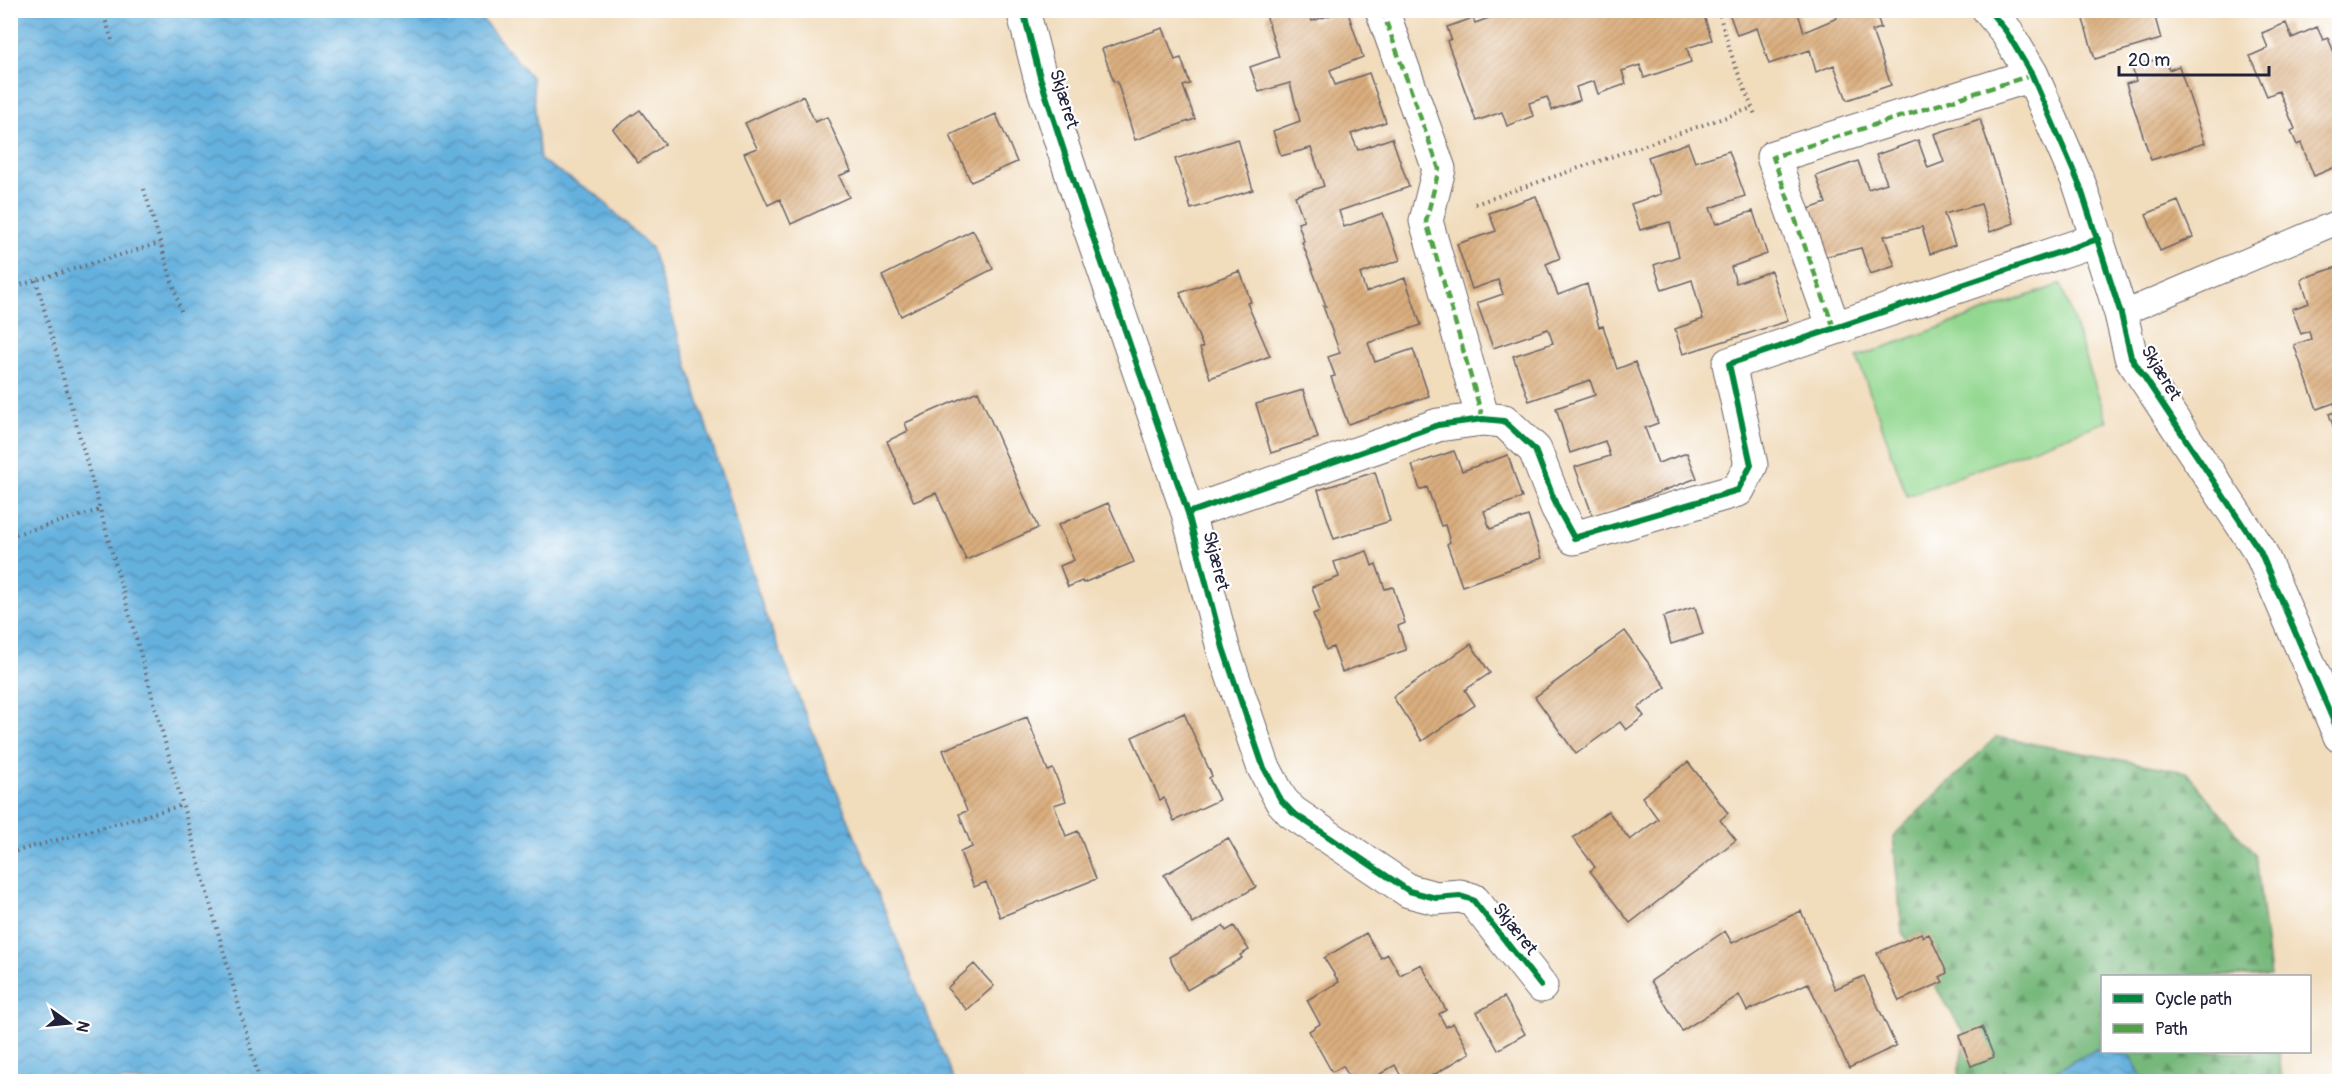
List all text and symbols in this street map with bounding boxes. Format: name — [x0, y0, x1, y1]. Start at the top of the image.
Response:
scale bar — [2119, 39, 2269, 77]
text: 20 m — [2128, 49, 2170, 72]
street label: Skjæret — [1044, 67, 1084, 132]
street label: Skjæret — [2136, 341, 2187, 406]
street label: Skjæret — [1198, 529, 1235, 594]
street label: Skjæret — [1487, 898, 1543, 961]
legend — [2101, 975, 2311, 1053]
text: Cycle path — [2155, 988, 2232, 1011]
north arrow — [39, 993, 99, 1053]
text: Path — [2155, 1018, 2188, 1041]
text: N — [71, 1019, 94, 1035]

